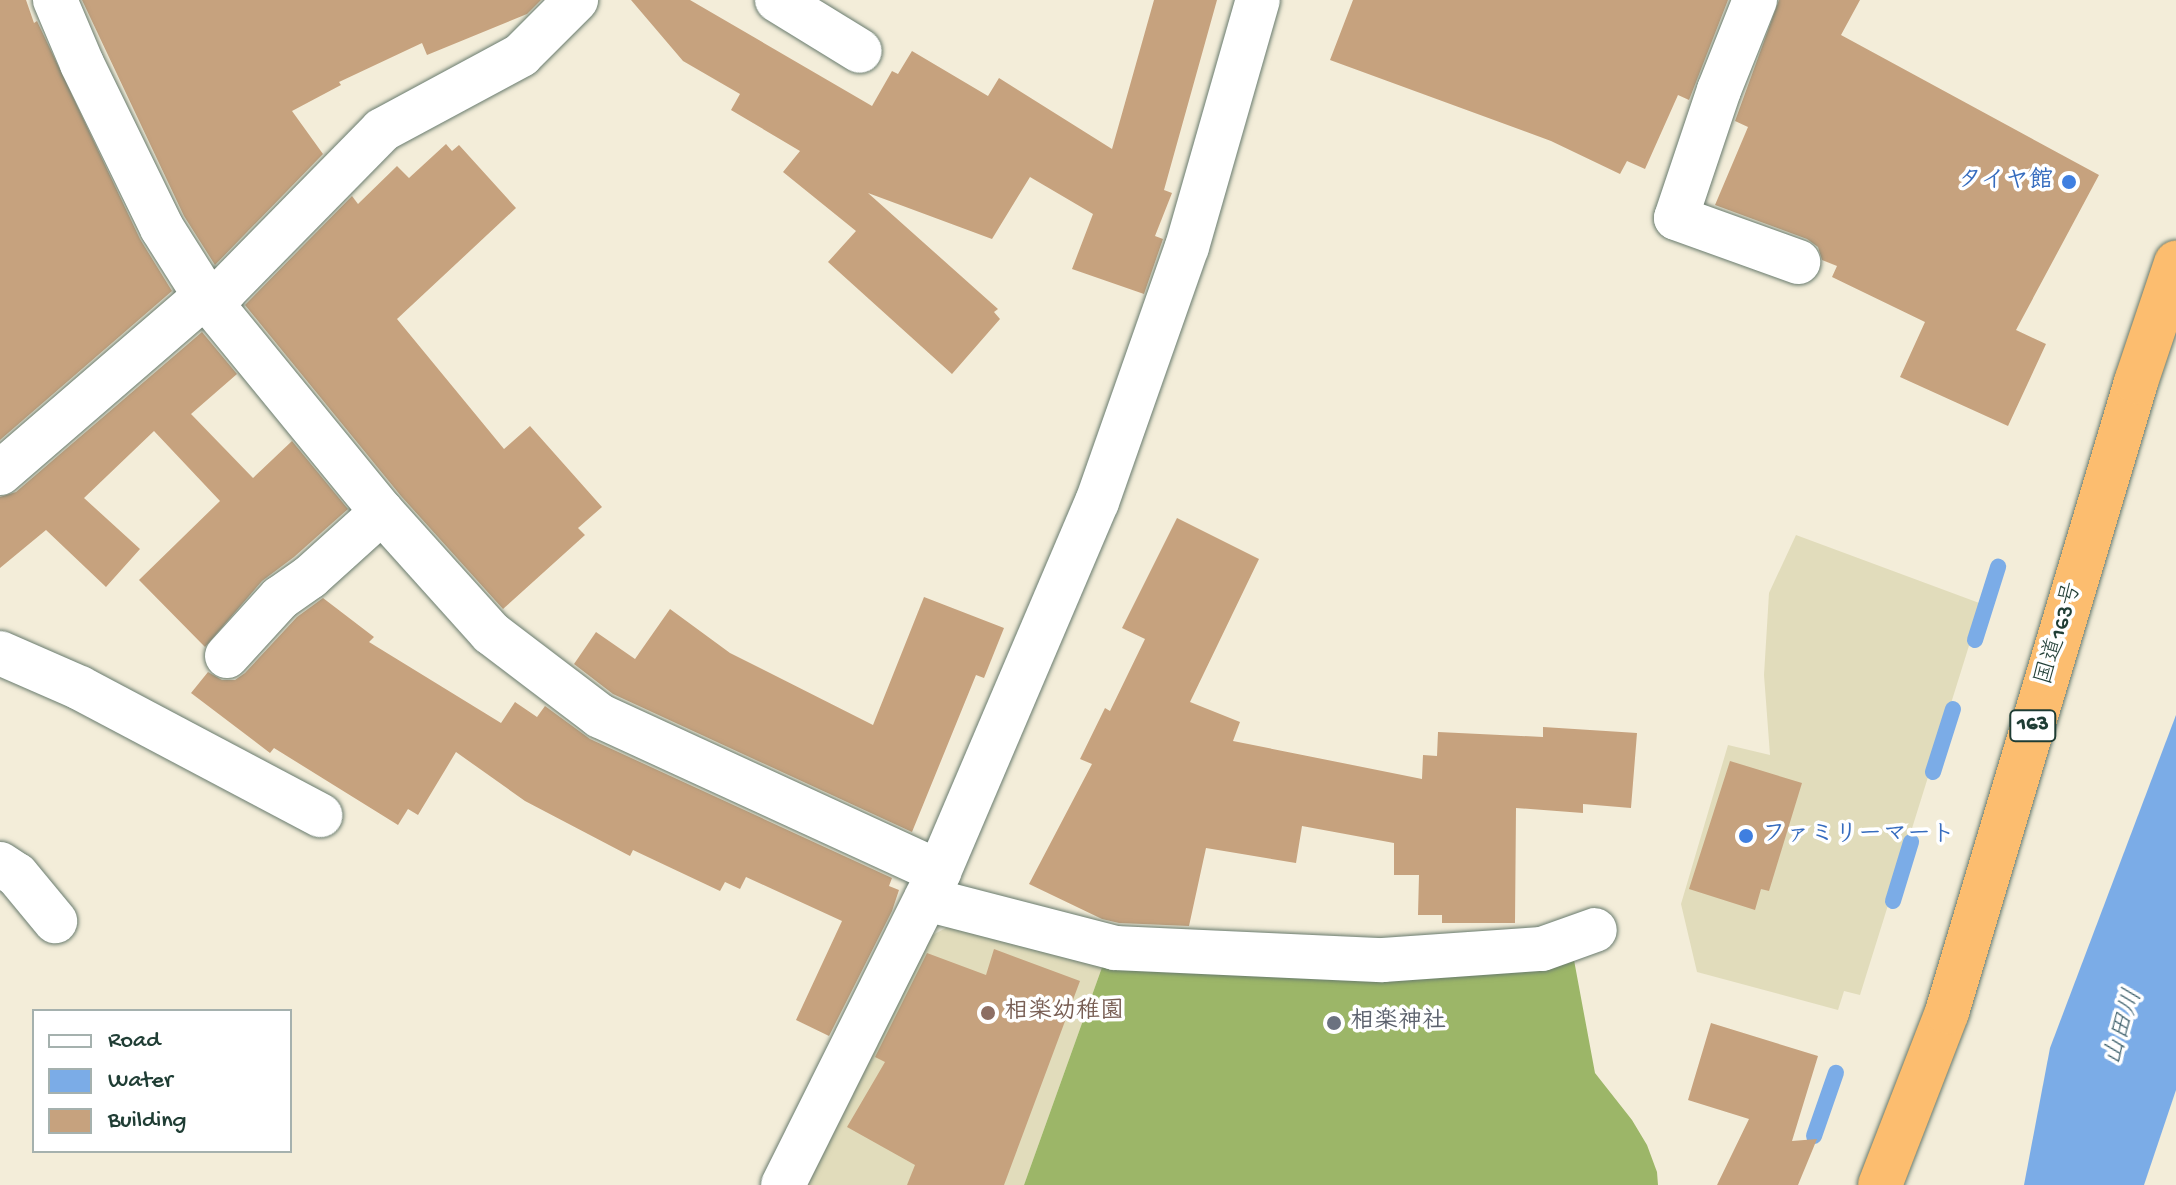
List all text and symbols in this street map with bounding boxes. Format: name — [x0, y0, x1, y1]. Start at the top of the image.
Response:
place label: タイヤ館 — [1957, 168, 2053, 196]
marker: タイヤ館 — [2060, 173, 2078, 191]
street label: 国道163号 — [2031, 579, 2089, 689]
road number: 163 — [2009, 708, 2057, 744]
place label: ファミリーマート — [1762, 822, 1954, 850]
marker: ファミリーマート — [1737, 827, 1755, 845]
water label: 山田川 — [2099, 986, 2151, 1070]
place label: 相楽幼稚園 — [1004, 999, 1124, 1027]
marker: 相楽幼稚園 — [979, 1004, 997, 1022]
legend — [32, 1009, 292, 1153]
place label: 相楽神社 — [1350, 1009, 1446, 1037]
marker: 相楽神社 — [1325, 1014, 1343, 1032]
text: Road — [108, 1027, 160, 1056]
text: Water — [108, 1067, 172, 1096]
text: Building — [108, 1107, 186, 1136]

